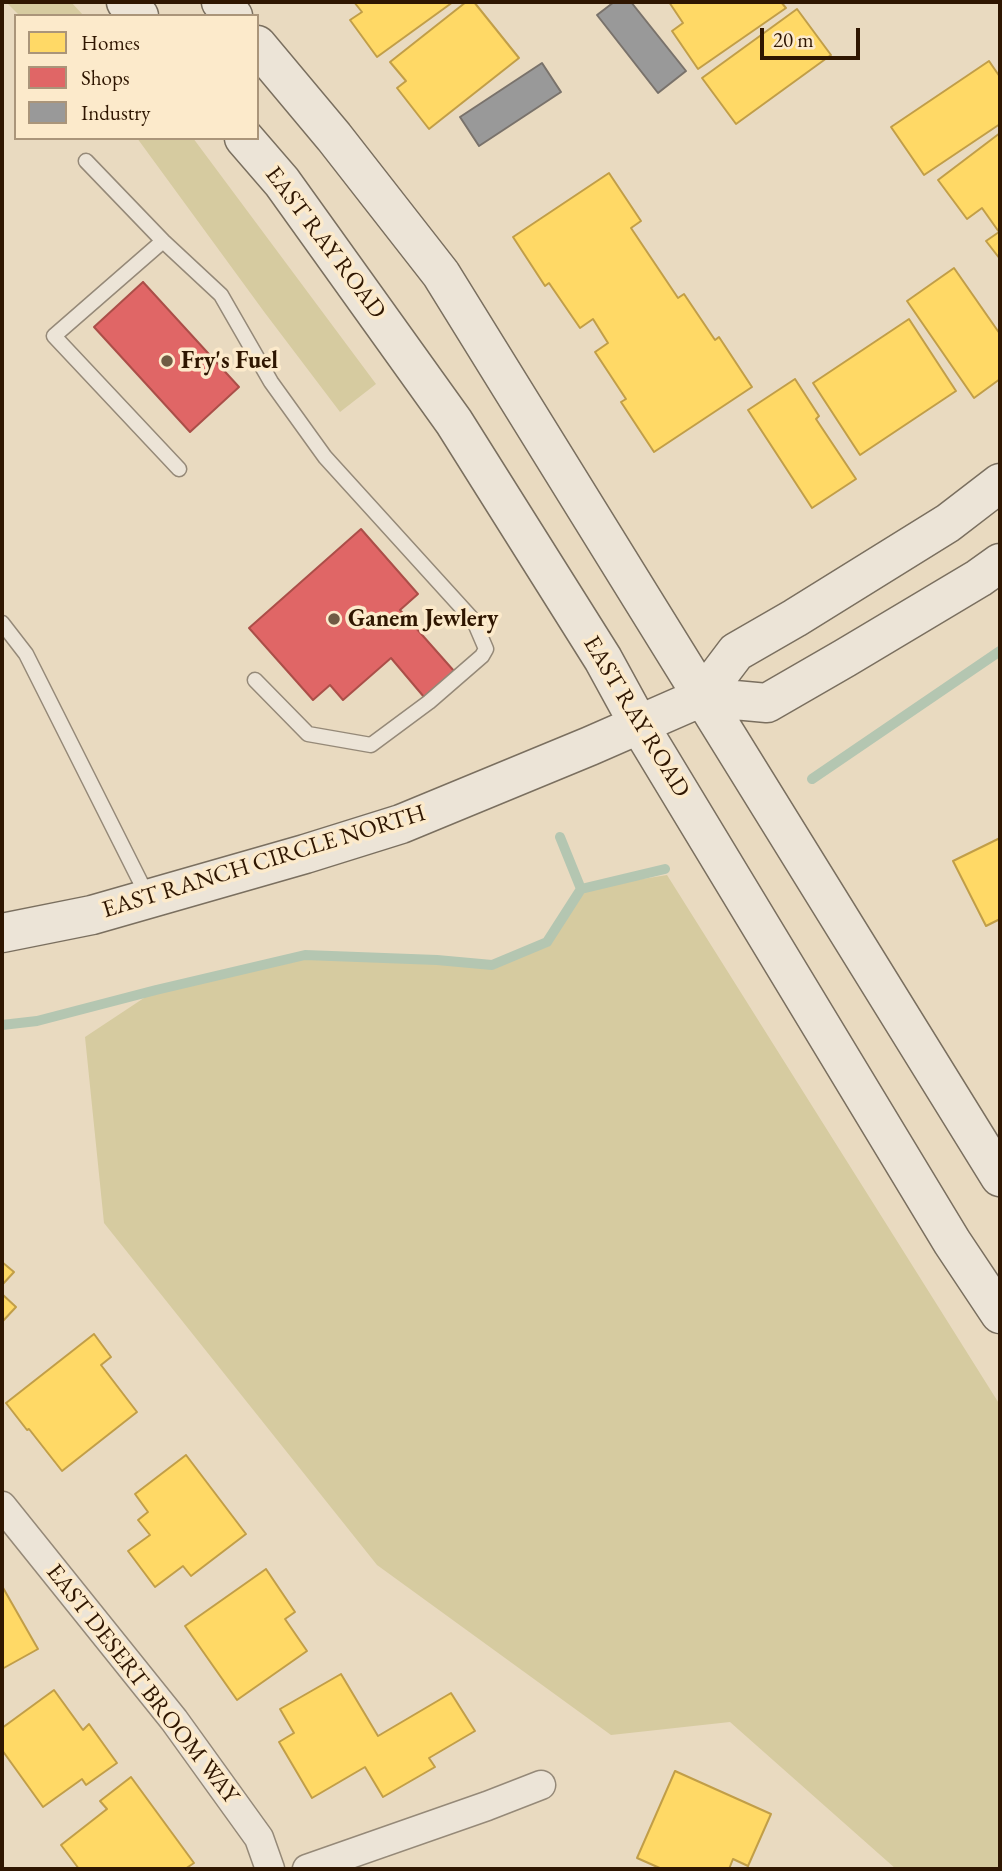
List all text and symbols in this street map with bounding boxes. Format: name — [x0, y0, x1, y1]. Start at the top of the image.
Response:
legend — [14, 14, 259, 140]
scale bar — [764, 14, 864, 58]
text: 20 m — [773, 26, 814, 53]
text: Homes — [81, 29, 140, 56]
text: Shops — [81, 64, 130, 91]
text: Industry — [81, 99, 151, 126]
street label: EAST RAY ROAD — [258, 161, 392, 325]
place label: Fry's Fuel — [181, 347, 278, 375]
marker: Fry's Fuel — [159, 353, 175, 369]
place label: Ganem Jewlery — [348, 605, 498, 633]
marker: Ganem Jewlery — [326, 611, 342, 627]
street label: EAST RAY ROAD — [576, 631, 696, 803]
street label: EAST RANCH CIRCLE NORTH — [99, 799, 429, 925]
street label: EAST DESERT BROOM WAY — [40, 1559, 244, 1809]

